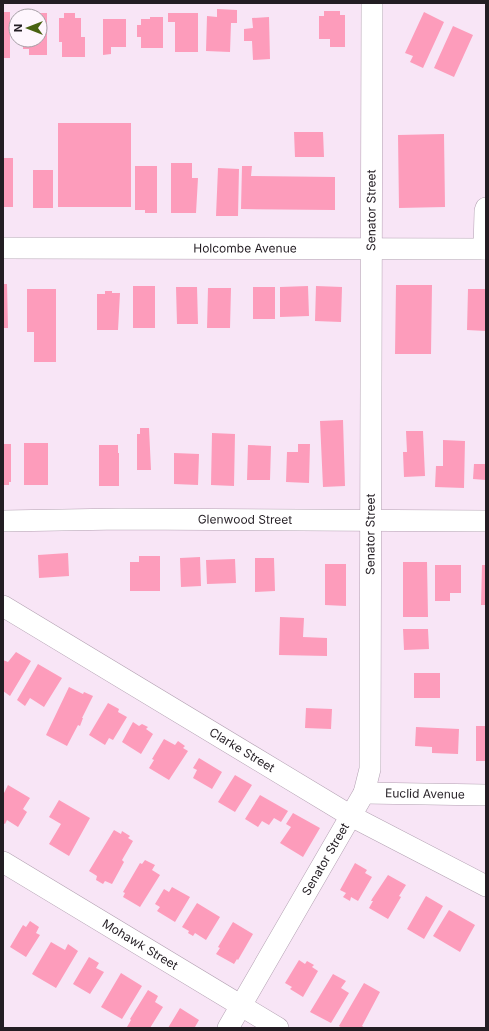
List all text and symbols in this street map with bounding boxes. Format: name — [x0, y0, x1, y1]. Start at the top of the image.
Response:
north arrow — [8, 8, 48, 48]
text: N — [11, 24, 25, 32]
street label: Senator Street — [363, 169, 379, 251]
street label: Holcombe Avenue — [193, 240, 297, 256]
street label: Senator Street — [363, 493, 378, 575]
street label: Glenwood Street — [198, 511, 292, 527]
street label: Clarke Street — [207, 724, 278, 775]
street label: Euclid Avenue — [385, 785, 465, 802]
street label: Senator Street — [298, 820, 352, 898]
street label: Mohawk Street — [100, 916, 181, 973]

